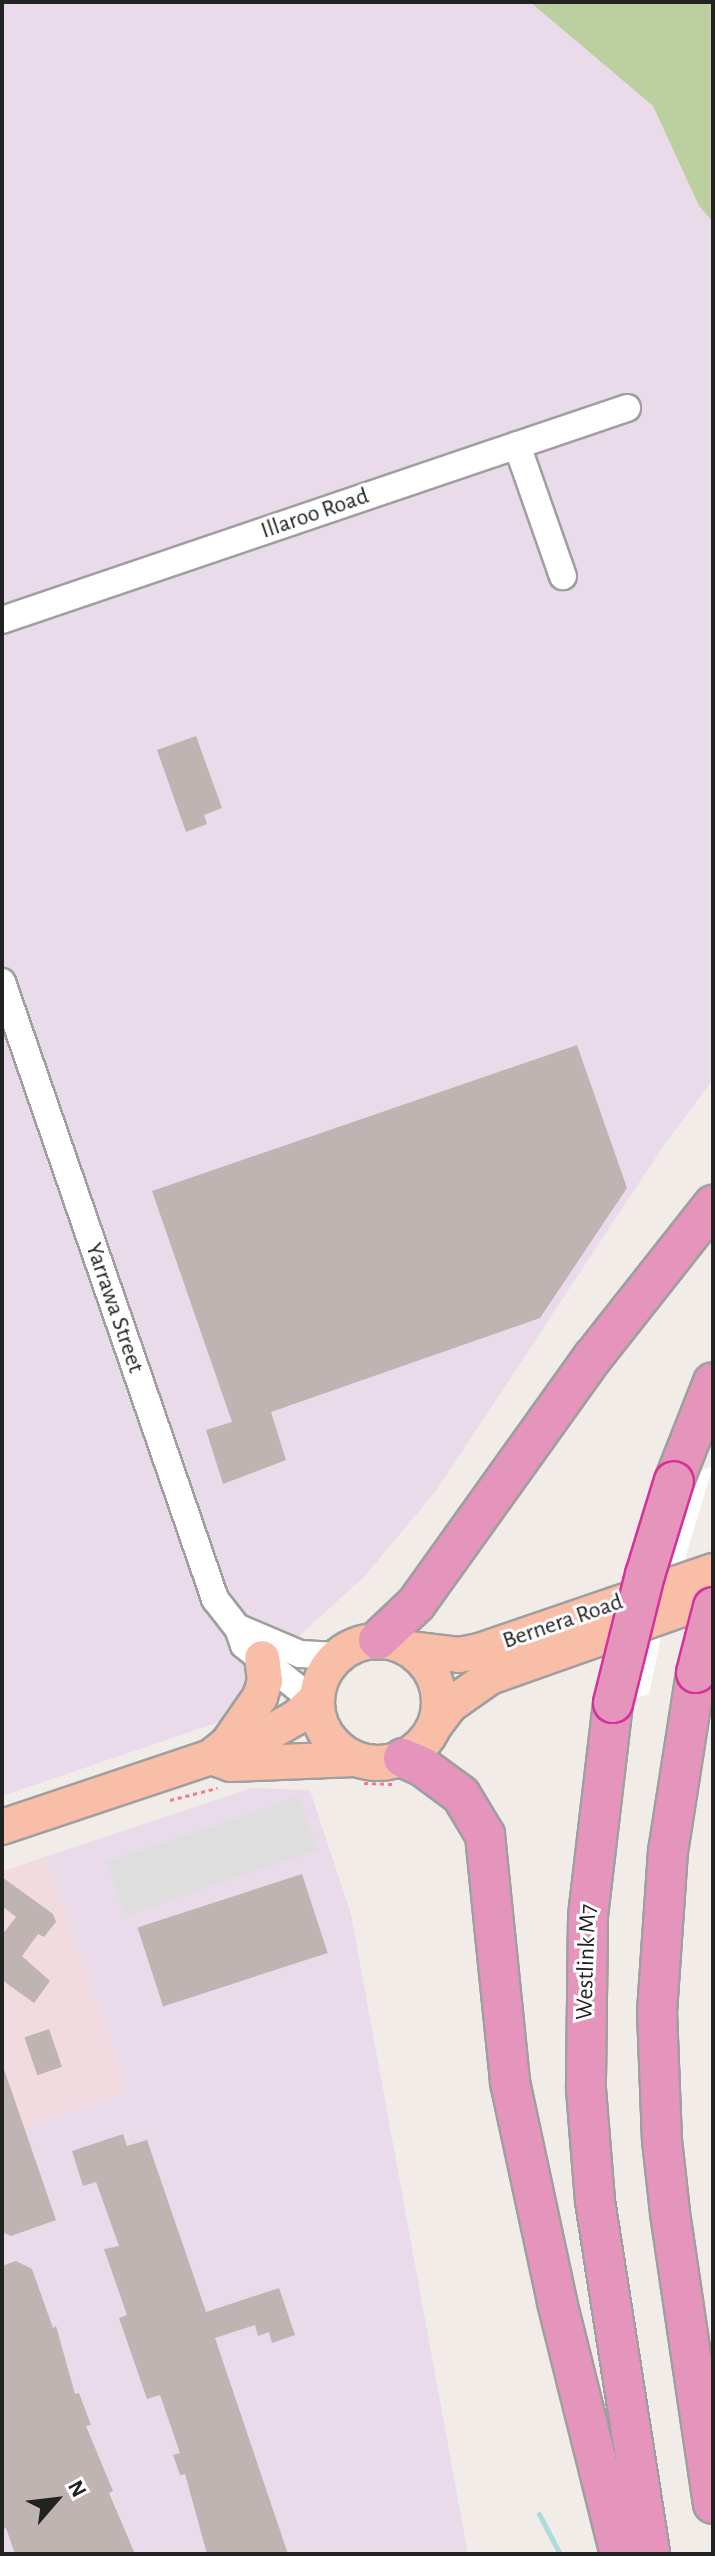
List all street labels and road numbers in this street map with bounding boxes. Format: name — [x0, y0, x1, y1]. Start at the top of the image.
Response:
street label: Illaroo Road — [257, 482, 373, 546]
street label: Yarrawa Street — [78, 1239, 150, 1377]
street label: Bernera Road — [499, 1588, 627, 1656]
street label: Westlink M7 — [571, 1904, 603, 2020]

